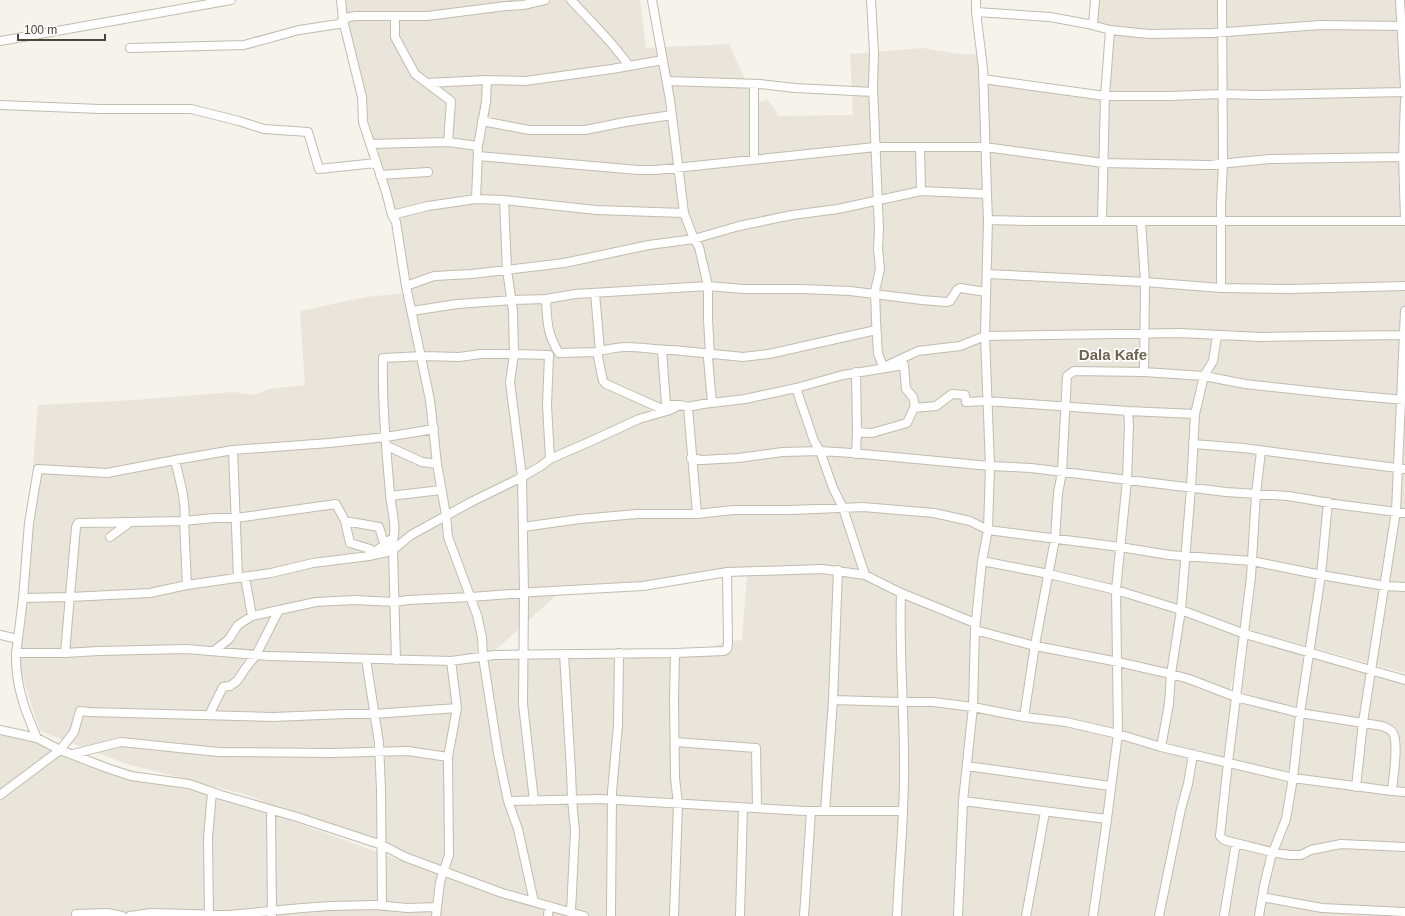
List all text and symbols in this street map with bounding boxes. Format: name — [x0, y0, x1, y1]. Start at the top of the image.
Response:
scale bar — [18, 16, 105, 42]
text: 100 m — [24, 23, 57, 37]
district label: Dala Kafe — [1079, 346, 1147, 363]

